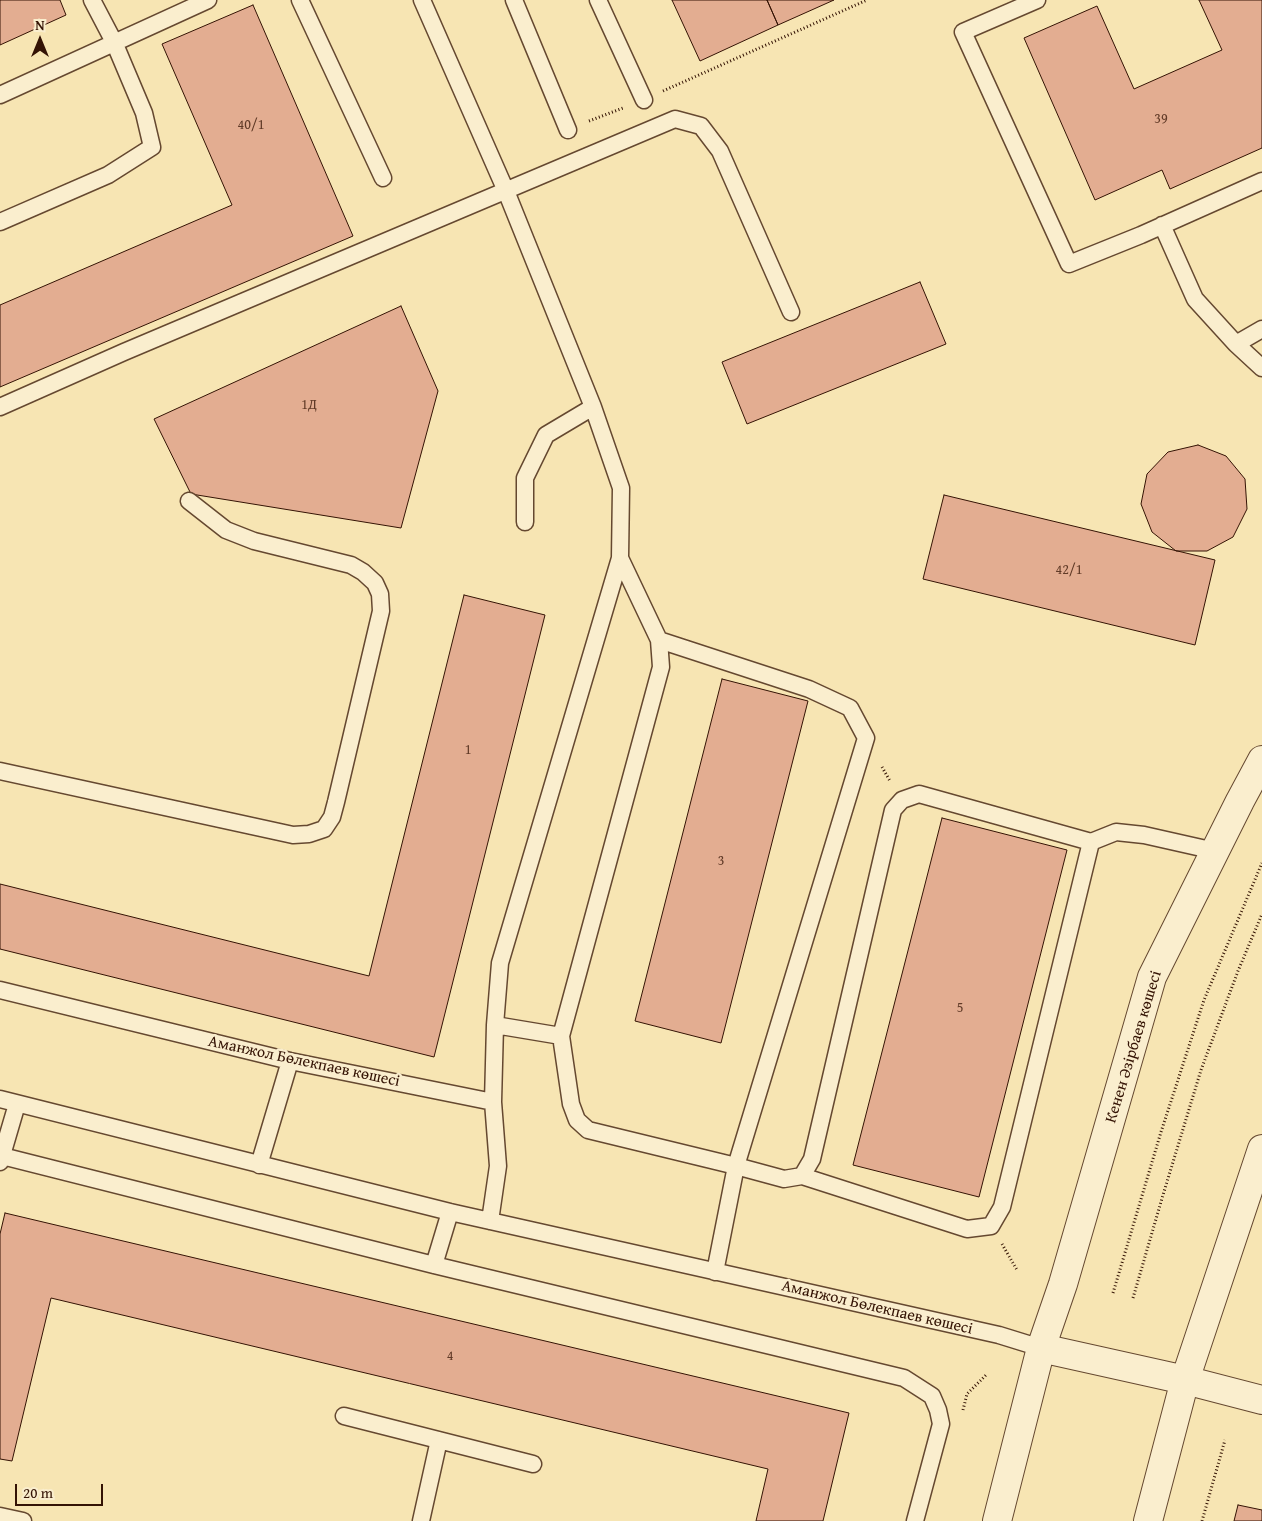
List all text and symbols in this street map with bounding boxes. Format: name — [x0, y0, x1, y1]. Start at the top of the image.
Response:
north arrow — [15, 15, 65, 65]
text: N — [35, 15, 45, 35]
house number: 39 — [1154, 111, 1168, 127]
house number: 40/1 — [238, 117, 264, 133]
house number: 1Д — [301, 397, 317, 413]
house number: 42/1 — [1056, 562, 1082, 578]
house number: 1 — [465, 742, 471, 758]
house number: 3 — [718, 853, 724, 869]
street label: Кенен Әзірбаев көшесі — [1102, 969, 1166, 1125]
house number: 5 — [957, 1000, 963, 1016]
street label: Аманжол Бөлекпаев көшесі — [206, 1032, 402, 1092]
street label: Аманжол Бөлекпаев көшесі — [780, 1277, 974, 1339]
house number: 4 — [447, 1348, 453, 1364]
scale bar — [18, 1474, 105, 1506]
text: 20 m — [23, 1482, 53, 1503]

